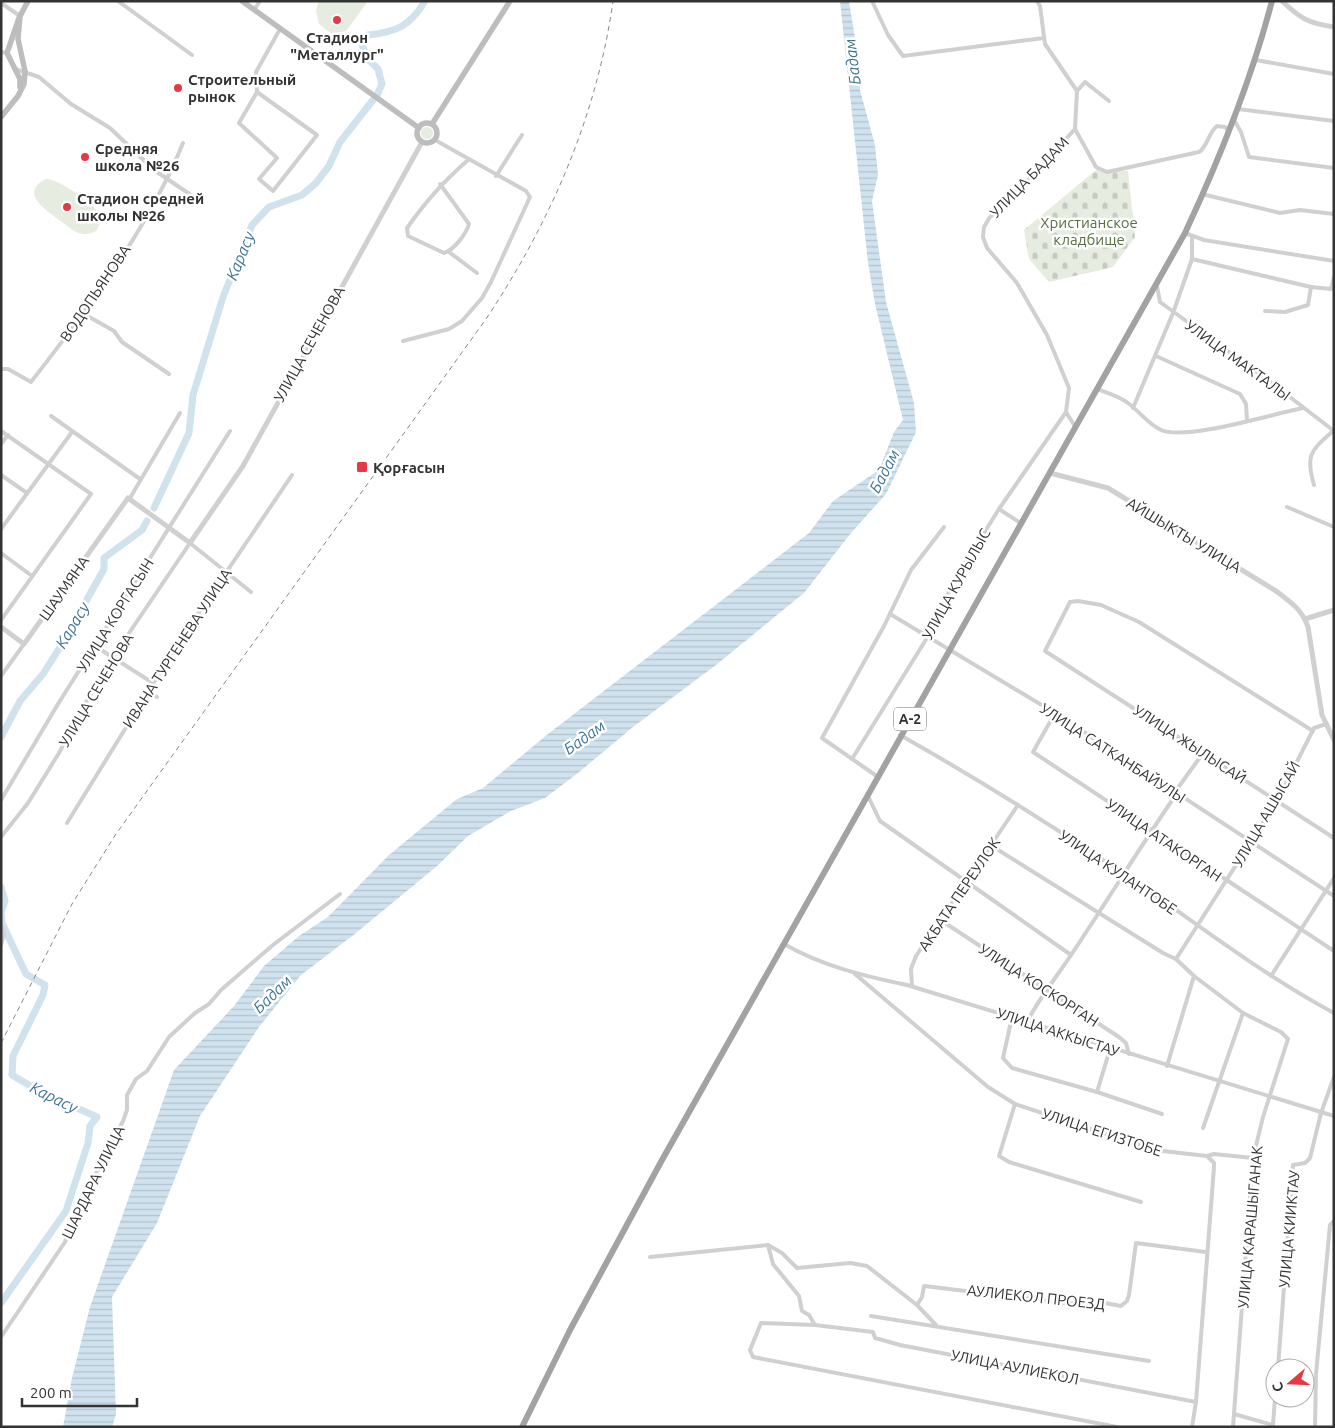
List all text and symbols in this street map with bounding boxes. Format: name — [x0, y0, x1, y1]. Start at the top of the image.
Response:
marker: Стадион "Металлург" — [331, 14, 343, 26]
place label: Стадион "Металлург" — [290, 29, 384, 63]
water label: Бадам — [840, 38, 864, 86]
place label: Строительный рынок — [188, 71, 296, 105]
marker: Строительный рынок — [172, 82, 184, 94]
street label: УЛИЦА БАДАМ — [986, 133, 1072, 221]
place label: Средняя школа №26 — [95, 140, 179, 174]
marker: Средняя школа №26 — [79, 151, 91, 163]
place label: Стадион средней школы №26 — [77, 190, 204, 224]
marker: Стадион средней школы №26 — [61, 201, 73, 213]
park label: Христианское кладбище — [1040, 214, 1138, 248]
water label: Карасу — [222, 229, 258, 283]
street label: ВОДОПЬЯНОВА — [56, 241, 134, 345]
street label: УЛИЦА СЕЧЕНОВА — [270, 283, 348, 405]
street label: УЛИЦА МАКТАЛЫ — [1182, 316, 1294, 404]
water label: Бадам — [865, 446, 903, 496]
place label: Қорғасын — [373, 459, 445, 476]
marker: Қорғасын — [355, 460, 369, 474]
street label: АЙШЫКТЫ УЛИЦА — [1124, 494, 1245, 576]
street label: УЛИЦА КУРЫЛЫС — [918, 525, 994, 643]
street label: ШАУМЯНА — [36, 552, 92, 623]
street label: УЛИЦА КОРГАСЫН — [73, 555, 157, 675]
street label: ИВАНА ТУРГЕНЕВА УЛИЦА — [119, 565, 235, 731]
water label: Карасу — [51, 598, 93, 651]
street label: УЛИЦА СЕЧЕНОВА — [55, 630, 137, 750]
street label: УЛИЦА САТКАНБАЙУЛЫ — [1037, 700, 1189, 806]
street label: УЛИЦА ЖЫЛЫСАЙ — [1130, 701, 1250, 787]
road number: A-2 — [894, 708, 926, 731]
water label: Бадам — [560, 716, 608, 758]
street label: УЛИЦА АШЫСАЙ — [1229, 758, 1303, 870]
street label: УЛИЦА АТАКОРГАН — [1103, 795, 1225, 885]
street label: УЛИЦА КУЛАНТОБЕ — [1056, 826, 1180, 918]
street label: АКБАТА ПЕРЕУЛОК — [915, 834, 1003, 954]
street label: УЛИЦА КОСКОРГАН — [976, 940, 1102, 1030]
water label: Бадам — [249, 971, 295, 1017]
street label: УЛИЦА АККЫСТАУ — [995, 1004, 1122, 1060]
water label: Карасу — [27, 1078, 81, 1116]
street label: УЛИЦА ЕГИЗТОБЕ — [1040, 1105, 1164, 1159]
street label: ШАРДАРА УЛИЦА — [58, 1122, 128, 1242]
street label: УЛИЦА КАРАШЫГАНАК — [1234, 1145, 1266, 1309]
street label: УЛИЦА КИИКТАУ — [1275, 1169, 1303, 1288]
street label: АУЛИЕКОЛ ПРОЕЗД — [966, 1281, 1106, 1313]
street label: УЛИЦА АУЛИЕКОЛ — [950, 1346, 1080, 1388]
north arrow — [1265, 1358, 1315, 1408]
scale bar — [22, 1376, 138, 1408]
text: С — [1269, 1380, 1287, 1394]
text: 200 m — [30, 1384, 72, 1401]

